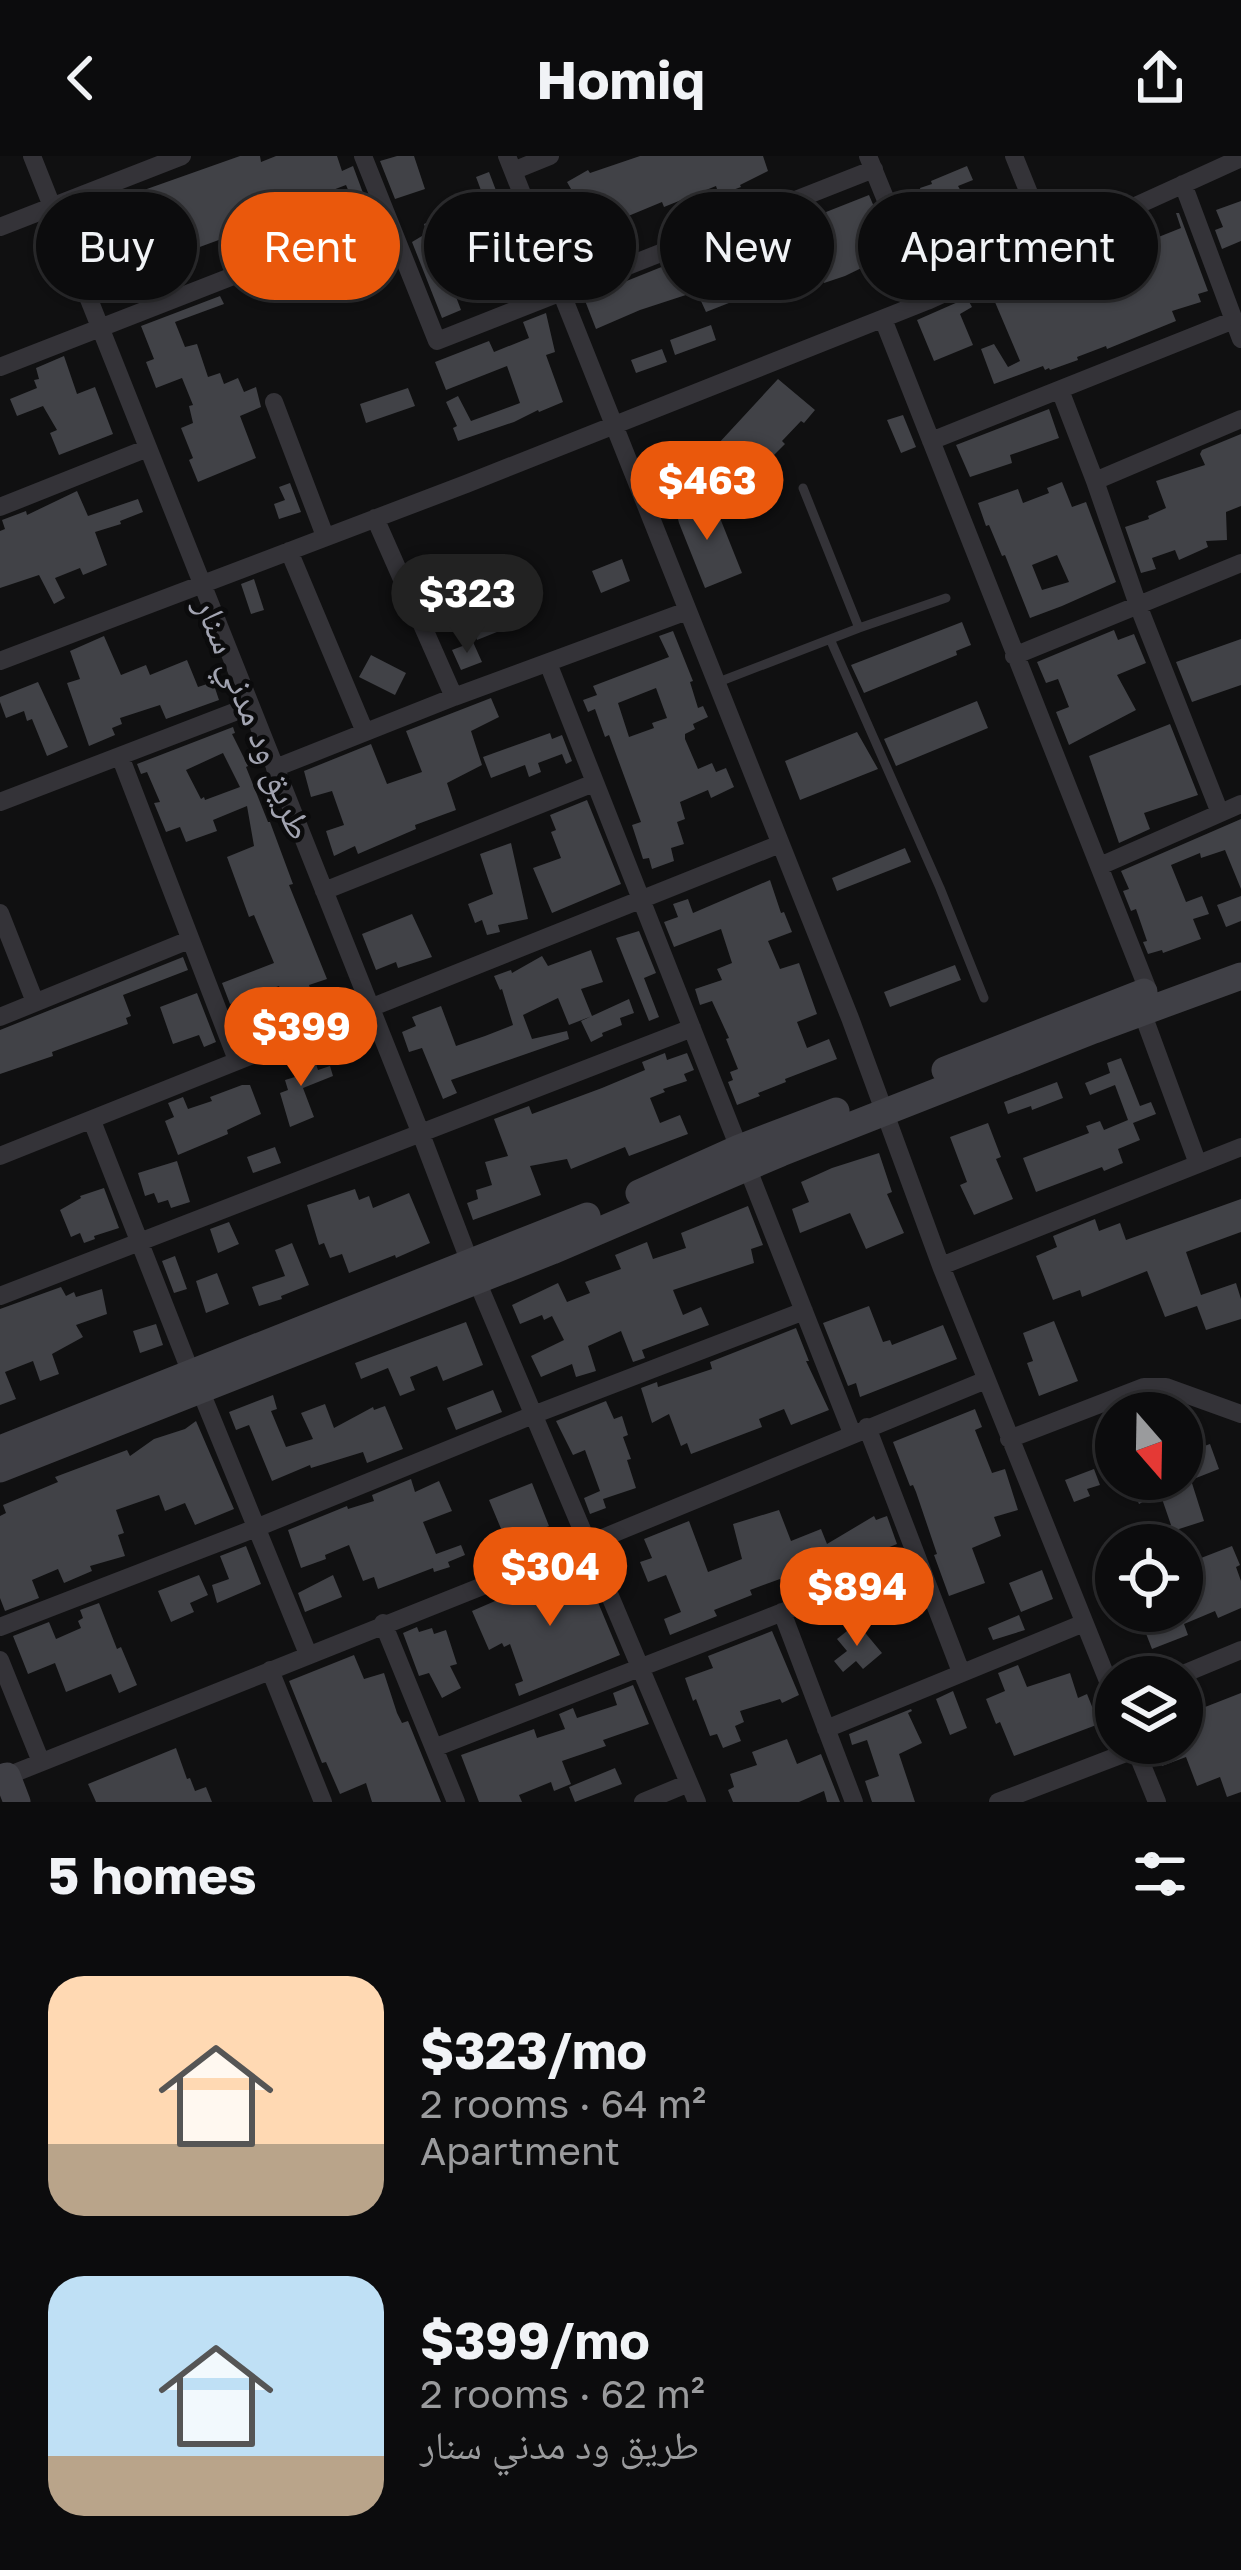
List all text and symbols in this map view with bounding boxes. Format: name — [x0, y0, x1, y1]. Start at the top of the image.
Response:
icon: back — [48, 45, 114, 111]
icon: share — [1127, 45, 1193, 111]
text: Homiq — [536, 46, 705, 111]
chip: Buy — [36, 192, 197, 300]
chip: Rent — [221, 192, 400, 300]
chip: Filters — [424, 192, 636, 300]
chip: New — [660, 192, 834, 300]
chip: Apartment — [858, 192, 1158, 300]
pin: $463 — [636, 441, 778, 543]
text: $463 — [657, 456, 757, 503]
pin: $323 — [396, 554, 538, 656]
text: $323 — [418, 569, 516, 616]
street label: طريق ود مدني سنار — [179, 589, 323, 849]
pin: $399 — [230, 987, 372, 1089]
text: $399 — [251, 1002, 351, 1049]
north arrow — [1095, 1392, 1203, 1500]
map controls — [1095, 1392, 1203, 1764]
button: locate — [1095, 1524, 1203, 1632]
pin: $304 — [479, 1527, 621, 1629]
text: $304 — [500, 1542, 600, 1589]
pin: $894 — [786, 1547, 928, 1649]
text: $894 — [807, 1562, 907, 1609]
button: layers — [1095, 1656, 1203, 1764]
icon: filters — [1127, 1841, 1193, 1907]
text: 5 homes — [48, 1844, 257, 1905]
text: $323/mo — [420, 2019, 647, 2080]
icon: home — [144, 2024, 288, 2168]
text: 2 rooms · 64 m² — [420, 2080, 706, 2127]
text: Apartment — [420, 2127, 620, 2174]
text: $399/mo — [420, 2309, 650, 2370]
icon: home — [144, 2324, 288, 2468]
text: 2 rooms · 62 m² — [420, 2370, 705, 2417]
text: طريق ود مدني سنار — [420, 2421, 699, 2468]

